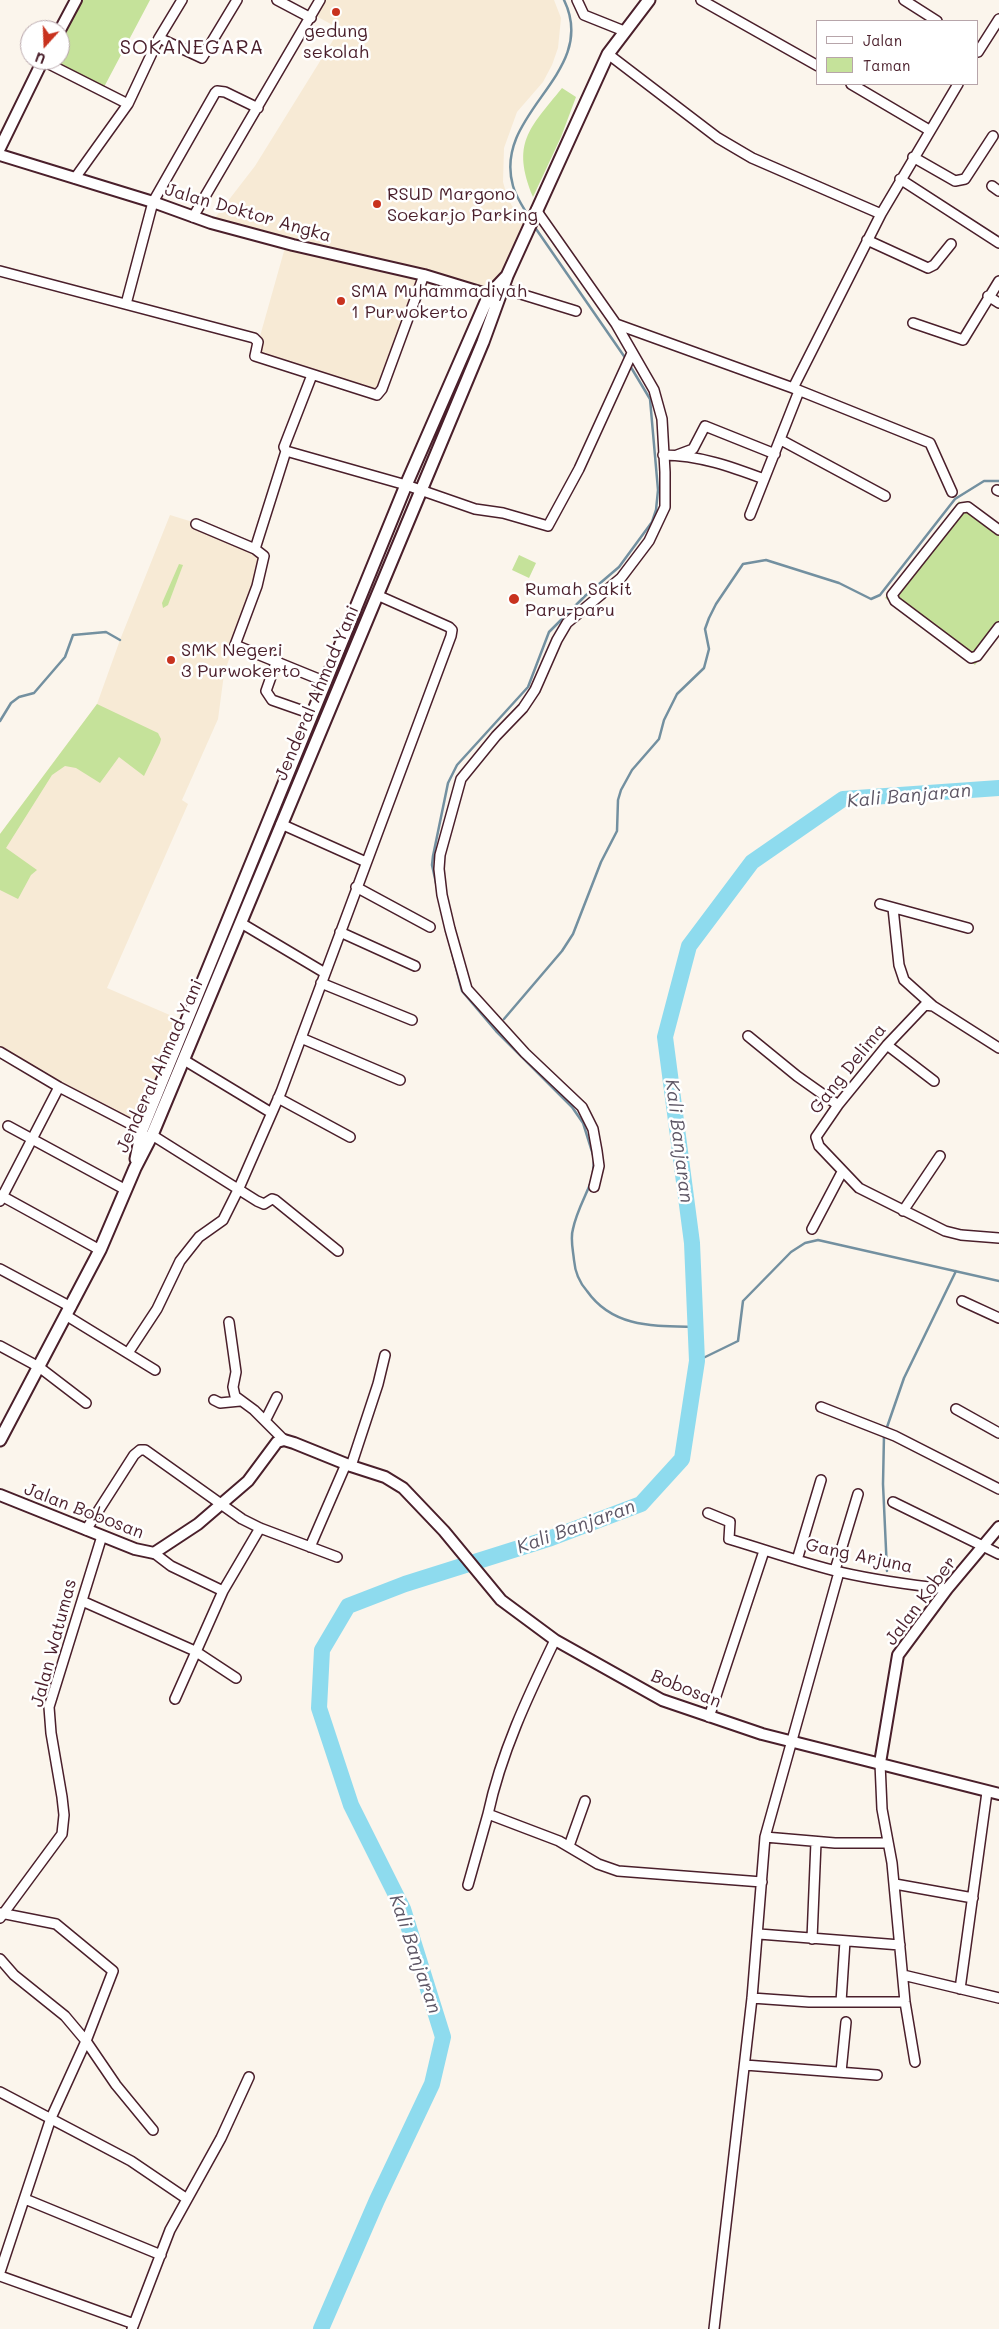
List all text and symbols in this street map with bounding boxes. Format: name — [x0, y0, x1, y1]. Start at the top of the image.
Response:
marker: gedung sekolah — [330, 6, 342, 18]
north arrow — [20, 20, 70, 70]
place label: gedung sekolah — [303, 20, 369, 62]
legend — [816, 20, 979, 85]
text: Jalan — [863, 30, 902, 50]
district label: SOKANEGARA — [118, 36, 266, 60]
text: U — [32, 48, 48, 69]
text: Taman — [863, 55, 910, 75]
street label: Jalan Doktor Angka — [162, 179, 334, 247]
place label: RSUD Margono Soekarjo Parking — [387, 183, 538, 225]
marker: RSUD Margono Soekarjo Parking — [371, 198, 383, 210]
place label: SMA Muhammadiyah 1 Purwokerto — [351, 280, 527, 322]
marker: SMA Muhammadiyah 1 Purwokerto — [335, 295, 347, 307]
place label: Rumah Sakit Paru-paru — [525, 578, 632, 620]
marker: Rumah Sakit Paru-paru — [507, 592, 521, 606]
street label: Jenderal Ahmad Yani — [270, 602, 364, 784]
place label: SMK Negeri 3 Purwokerto — [181, 639, 300, 682]
marker: SMK Negeri 3 Purwokerto — [165, 654, 177, 666]
water label: Kali Banjaran — [846, 779, 972, 813]
street label: Jenderal Ahmad Yani — [112, 976, 208, 1156]
street label: Gang Delima — [805, 1020, 891, 1118]
water label: Kali Banjaran — [660, 1078, 698, 1204]
street label: Jalan Bobosan — [21, 1478, 147, 1544]
water label: Kali Banjaran — [514, 1495, 638, 1559]
street label: Gang Arjuna — [803, 1534, 915, 1578]
street label: Jalan Kober — [881, 1552, 961, 1650]
street label: Jalan Watumas — [27, 1577, 81, 1709]
street label: Bobosan — [648, 1665, 724, 1713]
water label: Kali Banjaran — [384, 1892, 446, 2016]

